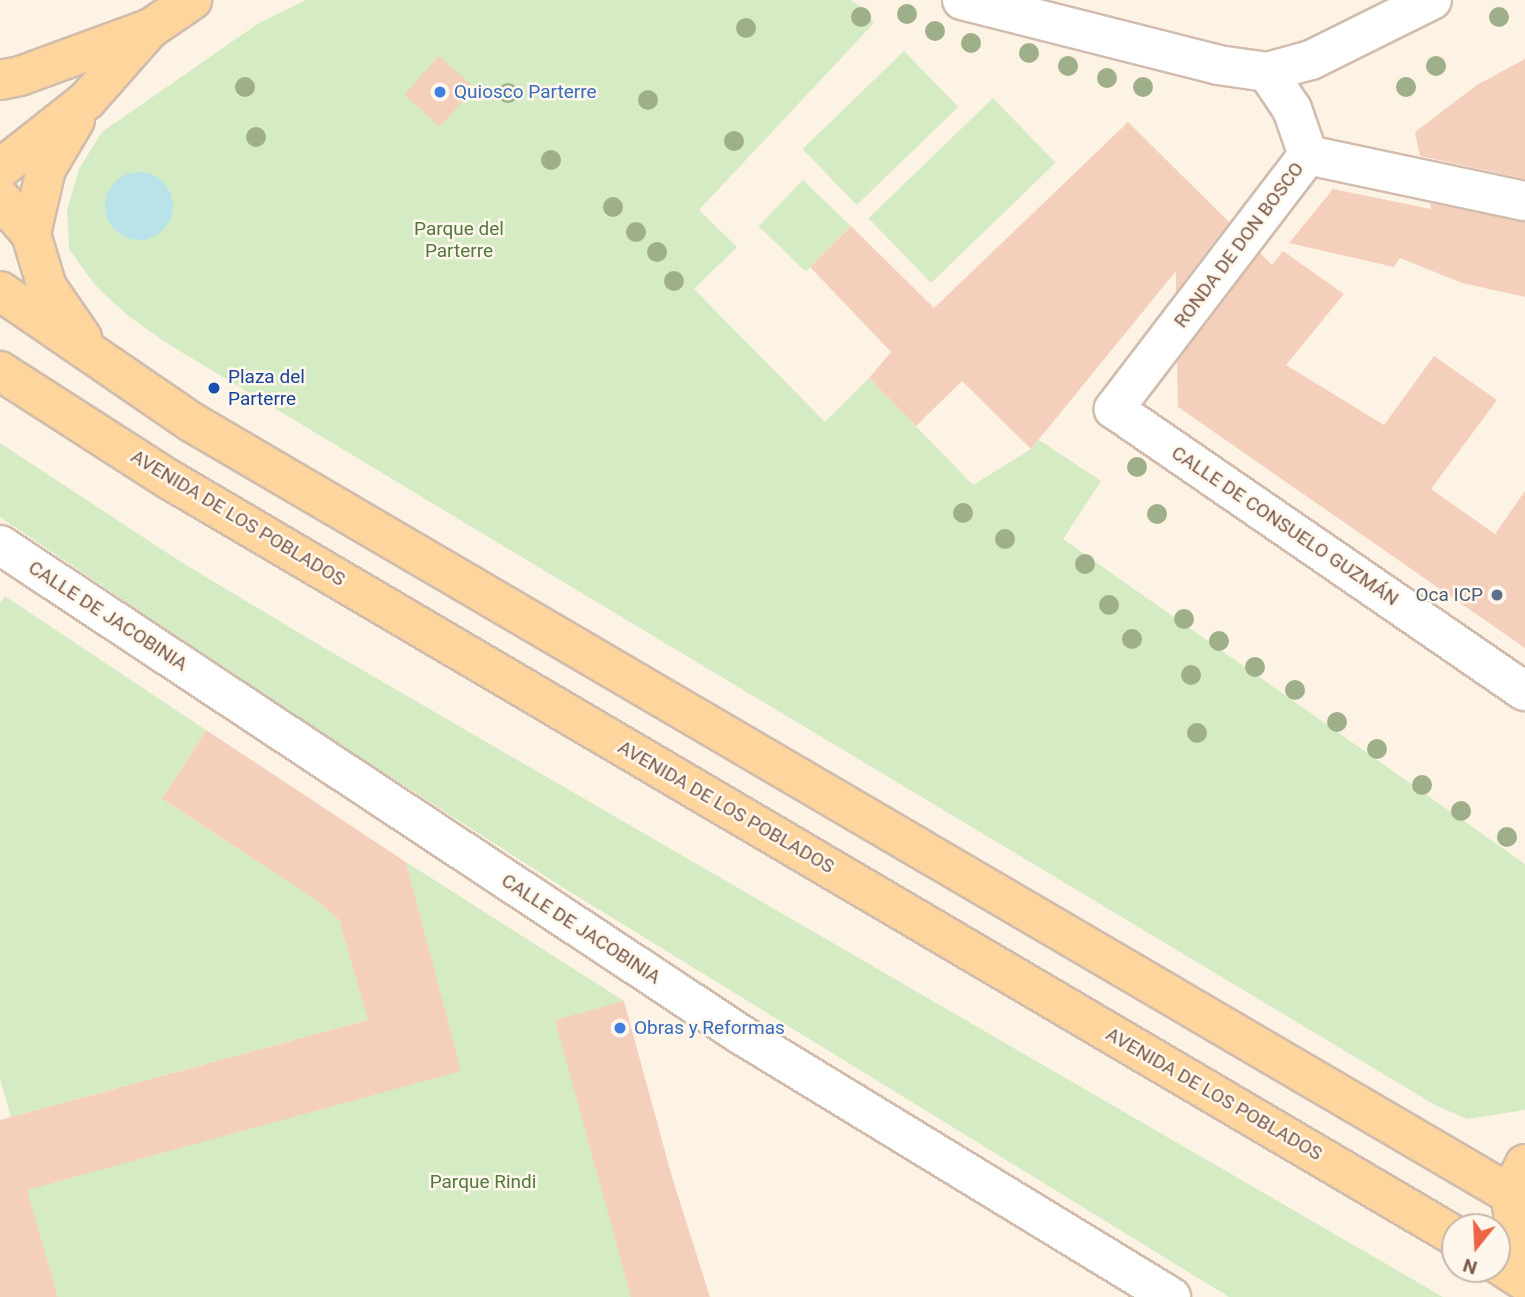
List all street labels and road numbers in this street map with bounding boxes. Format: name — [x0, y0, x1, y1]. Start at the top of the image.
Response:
street label: RONDA DE DON BOSCO — [1169, 158, 1309, 332]
street label: CALLE DE CONSUELO GUZMÁN — [1167, 441, 1403, 611]
street label: AVENIDA DE LOS POBLADOS — [127, 445, 349, 591]
street label: CALLE DE JACOBINIA — [24, 556, 192, 676]
street label: AVENIDA DE LOS POBLADOS — [614, 736, 838, 878]
street label: CALLE DE JACOBINIA — [497, 869, 665, 989]
street label: AVENIDA DE LOS POBLADOS — [1102, 1023, 1326, 1165]

